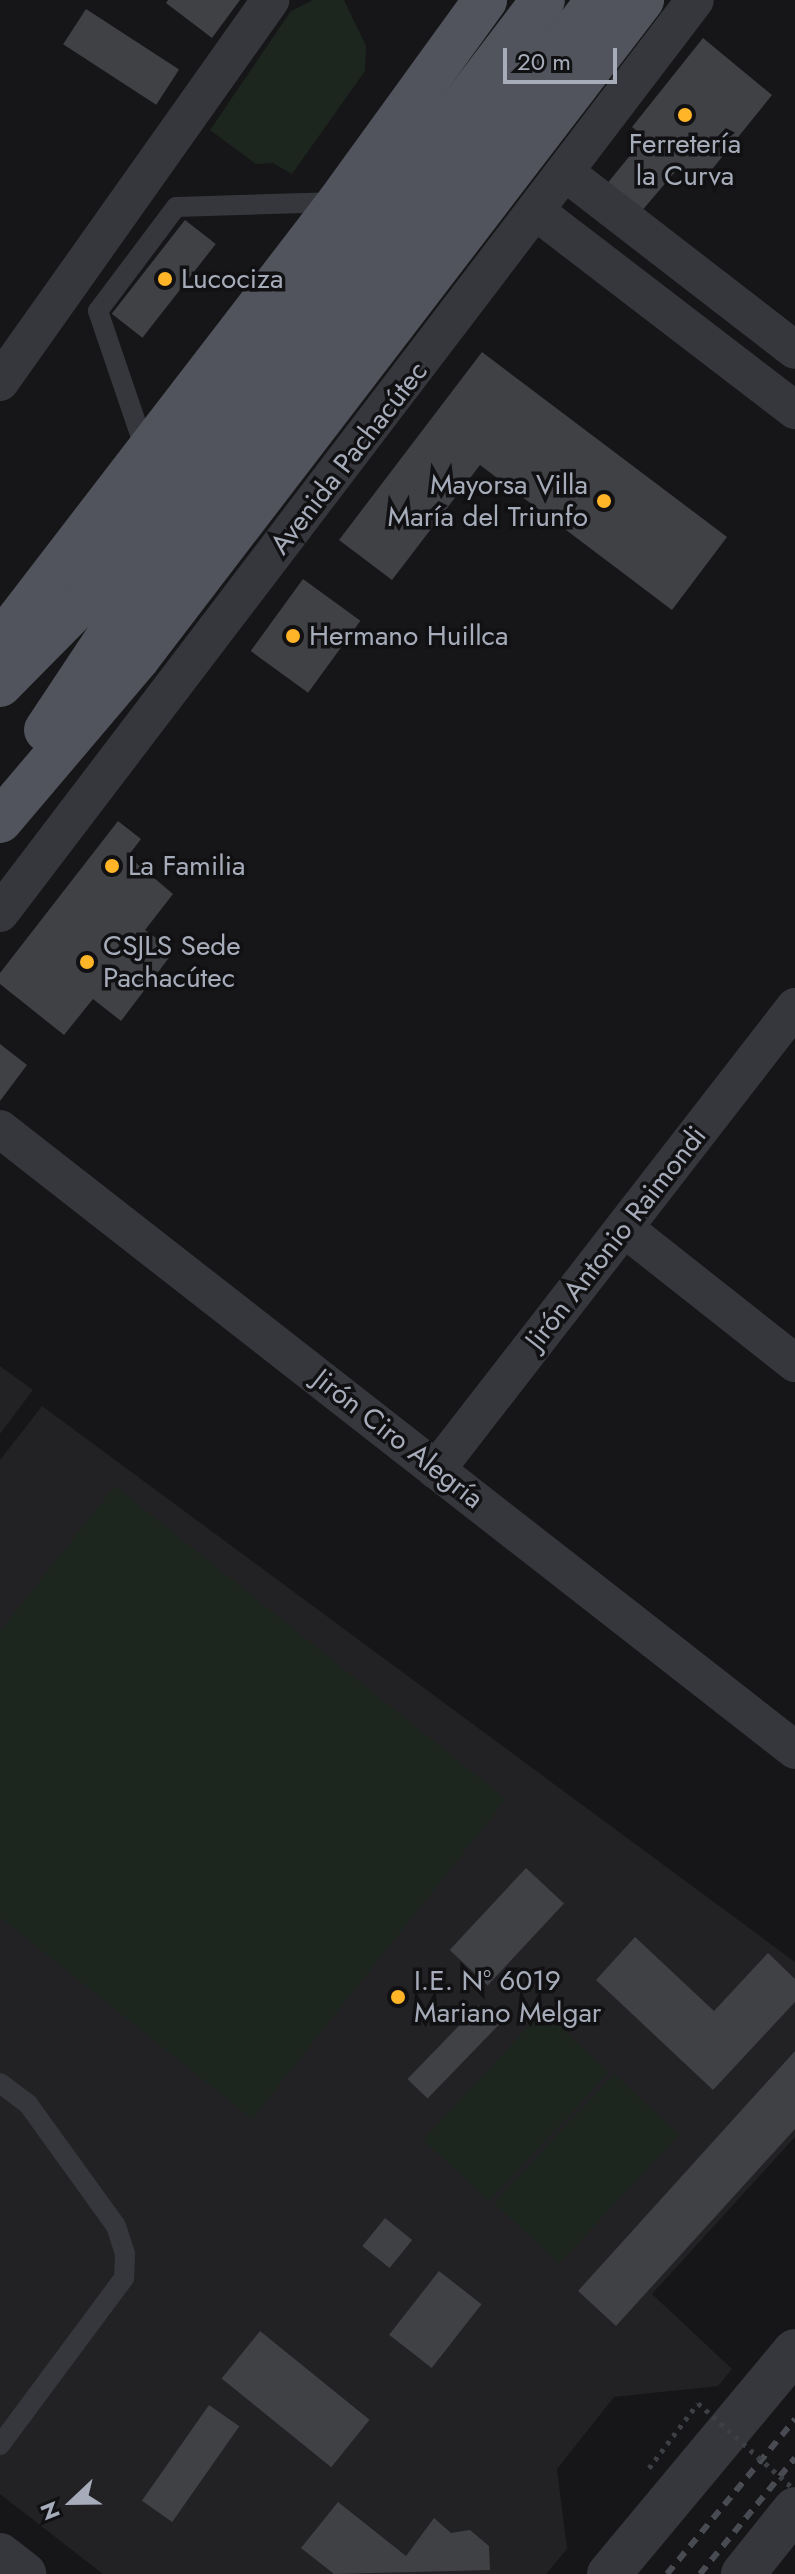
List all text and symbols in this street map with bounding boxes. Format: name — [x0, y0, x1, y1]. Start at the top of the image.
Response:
scale bar — [507, 32, 621, 82]
text: 20 m — [517, 44, 571, 79]
marker: Ferretería la Curva — [676, 106, 694, 124]
place label: Ferretería la Curva — [629, 127, 741, 193]
place label: Lucociza — [181, 262, 283, 296]
marker: Lucociza — [156, 270, 174, 288]
street label: Avenida Pachacútec — [263, 355, 435, 561]
place label: Mayorsa Villa María del Triunfo — [388, 468, 588, 534]
marker: Mayorsa Villa María del Triunfo — [595, 492, 613, 510]
place label: Hermano Huillca — [309, 619, 508, 653]
marker: Hermano Huillca — [284, 627, 302, 645]
place label: La Familia — [128, 849, 245, 883]
marker: La Familia — [103, 857, 121, 875]
place label: CSJLS Sede Pachacútec — [103, 929, 241, 995]
marker: CSJLS Sede Pachacútec — [78, 953, 96, 971]
street label: Jirón Antonio Raimondi — [518, 1120, 714, 1356]
street label: Jirón Ciro Alegría — [306, 1362, 490, 1516]
place label: I.E. N° 6019 Mariano Melgar — [414, 1964, 601, 2030]
marker: I.E. N° 6019 Mariano Melgar — [389, 1988, 407, 2006]
north arrow — [32, 2462, 112, 2542]
text: N — [32, 2497, 68, 2525]

